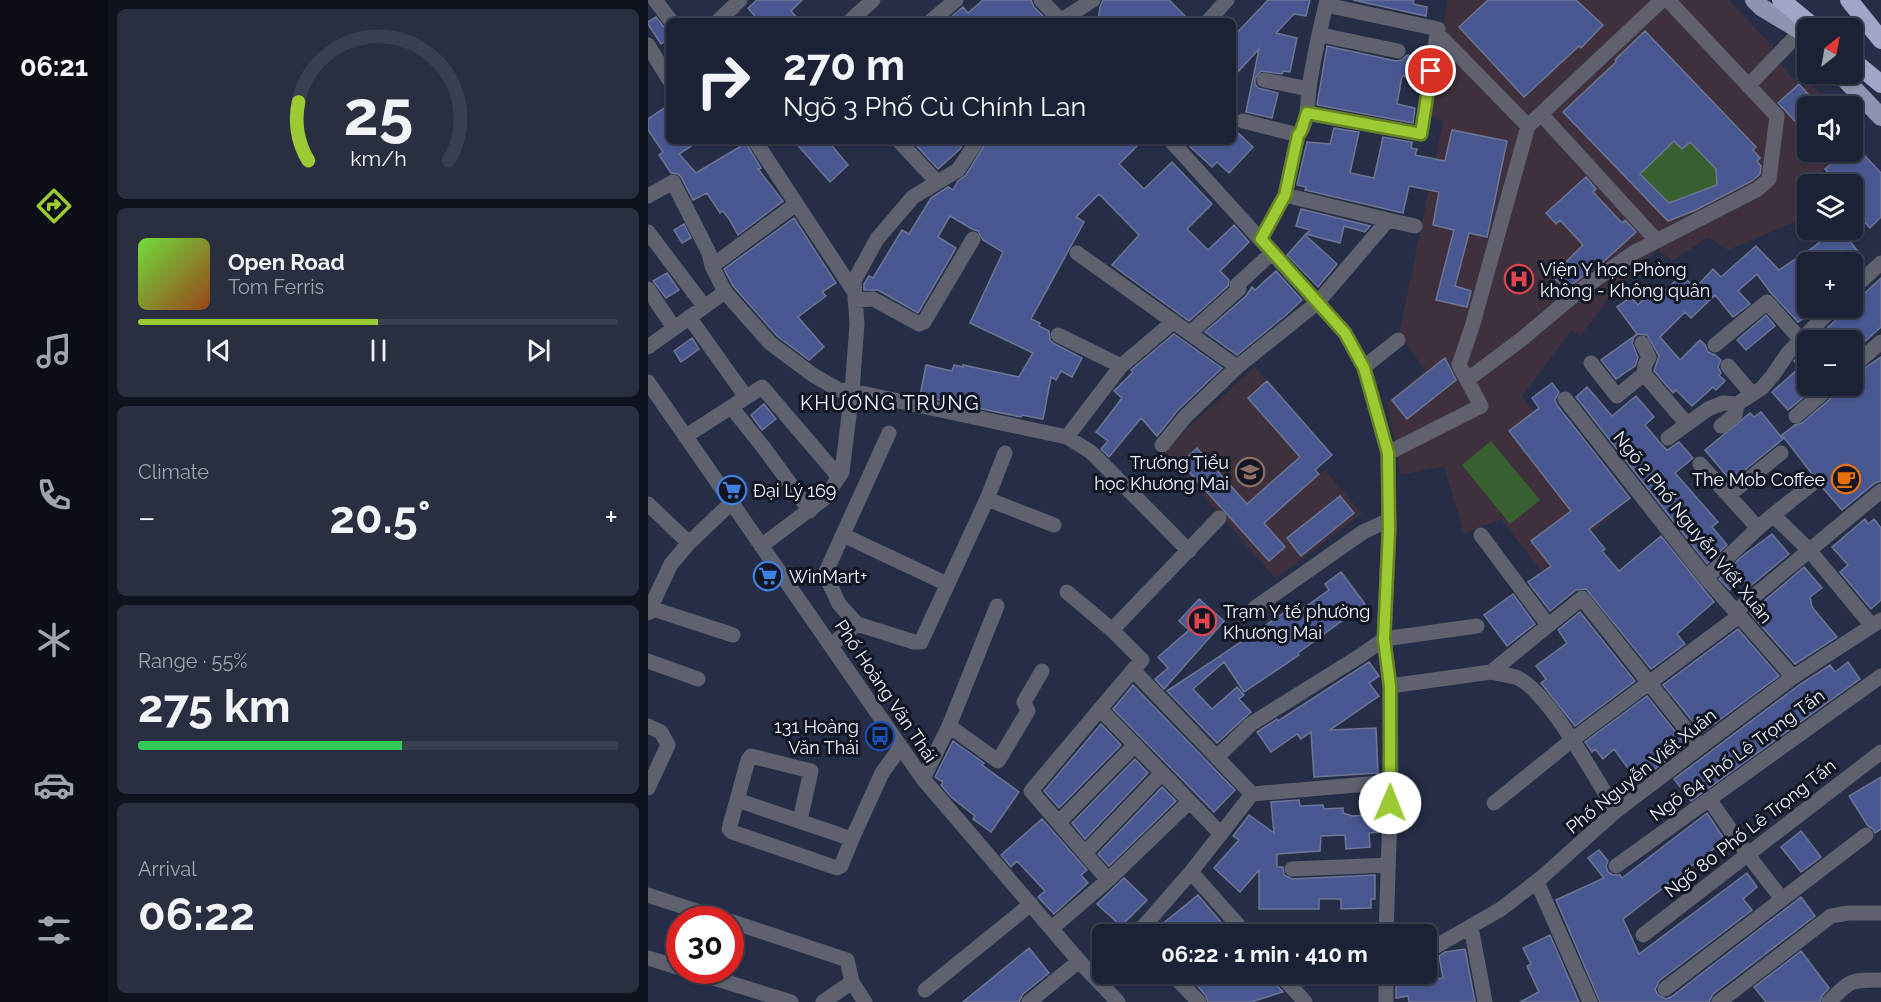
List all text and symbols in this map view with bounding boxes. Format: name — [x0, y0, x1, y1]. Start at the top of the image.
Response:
north arrow — [1797, 18, 1863, 84]
map controls — [1797, 18, 1863, 396]
text: 270 m — [783, 41, 905, 90]
icon: right — [684, 42, 762, 120]
pin — [1405, 45, 1456, 96]
text: 06:21 — [20, 51, 88, 82]
icon: arrive — [1414, 54, 1447, 87]
text: 25 — [343, 76, 413, 150]
text: Ngõ 3 Phố Cù Chính Lan — [783, 91, 1086, 122]
button: sound — [1797, 96, 1863, 162]
text: km/h — [350, 146, 406, 171]
button: layers — [1797, 174, 1863, 240]
icon: directions — [33, 185, 75, 227]
text: Open Road — [228, 249, 345, 275]
button: + — [1797, 252, 1863, 318]
place label: Viện Y học Phòng không - Không quân — [1540, 259, 1710, 301]
hospital icon: Viện Y học Phòng không - Không quân — [1503, 263, 1535, 295]
text: Tom Ferris — [228, 275, 324, 299]
icon: music — [33, 330, 75, 372]
button: − — [1797, 330, 1863, 396]
icon: previous — [202, 334, 235, 367]
icon: pause — [362, 334, 395, 367]
icon: next — [522, 334, 555, 367]
district label: KHƯƠNG TRUNG — [800, 391, 980, 415]
street label: Ngõ 2 Phố Nguyễn Viết Xuân — [1609, 427, 1777, 627]
place label: Trường Tiểu học Khương Mai — [1094, 452, 1229, 494]
school or university icon: Trường Tiểu học Khương Mai — [1234, 456, 1266, 488]
text: Climate — [138, 460, 209, 484]
cafe icon: The Mob Coffee — [1830, 463, 1862, 495]
place label: The Mob Coffee — [1692, 469, 1825, 490]
icon: phone — [33, 474, 75, 516]
supermarket icon: Đại Lý 169 — [716, 474, 748, 506]
place label: Đại Lý 169 — [753, 480, 836, 501]
text: 20.5° — [330, 491, 430, 544]
text: − — [138, 498, 156, 537]
text: + — [604, 498, 618, 537]
supermarket icon: WinMart+ — [752, 560, 784, 592]
place label: WinMart+ — [789, 566, 868, 587]
place label: Trạm Y tế phường Khương Mai — [1223, 601, 1370, 643]
hospital icon: Trạm Y tế phường Khương Mai — [1186, 605, 1218, 637]
street label: Phố Hoàng Văn Thái — [831, 616, 941, 766]
icon: climate — [33, 619, 75, 661]
text: Range · 55% — [138, 649, 248, 673]
text: 275 km — [138, 680, 291, 733]
street label: Ngõ 64 Phố Lê Trọng Tấn — [1646, 685, 1828, 825]
street label: Phố Nguyễn Viết Xuân — [1562, 704, 1720, 838]
place label: 131 Hoàng Văn Thái — [774, 716, 859, 758]
bus stop icon: 131 Hoàng Văn Thái — [864, 720, 896, 752]
street label: Ngõ 80 Phố Lê Trọng Tấn — [1660, 755, 1840, 901]
icon: car — [33, 764, 75, 806]
position arrow — [1358, 771, 1422, 835]
text: Arrival — [138, 857, 197, 881]
text: 06:22 — [138, 888, 255, 941]
speed limit sign: 30 — [666, 906, 744, 984]
icon: filters — [33, 909, 75, 951]
text: 06:22 · 1 min · 410 m — [1161, 941, 1368, 967]

